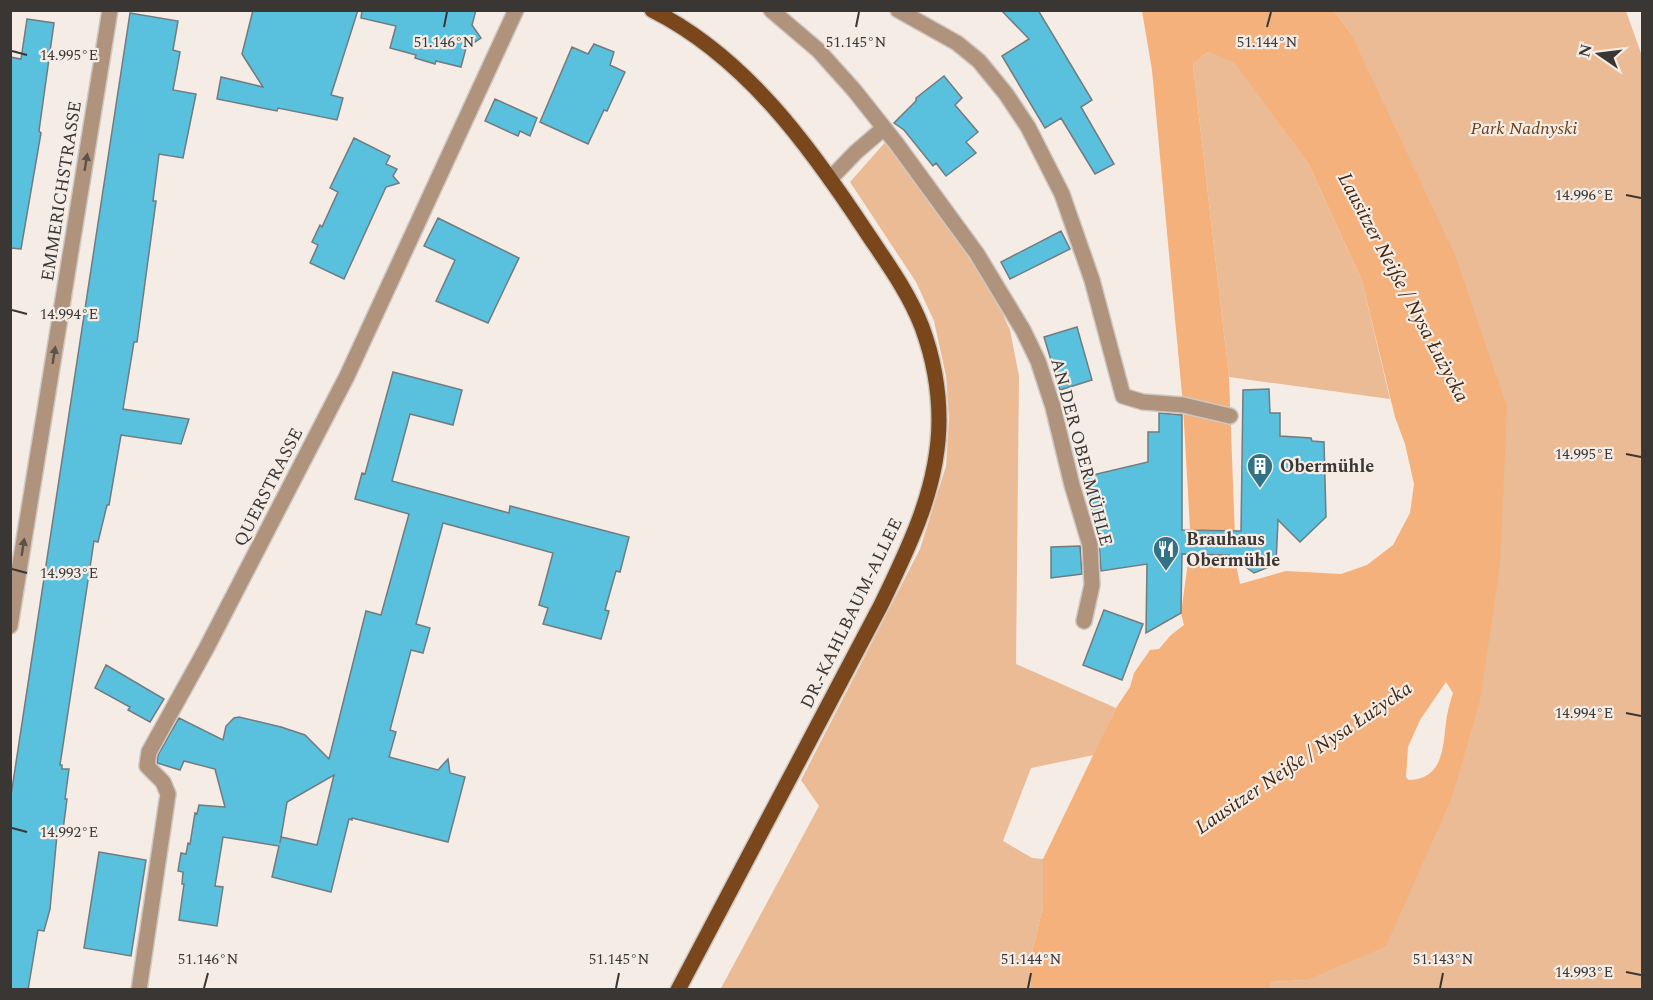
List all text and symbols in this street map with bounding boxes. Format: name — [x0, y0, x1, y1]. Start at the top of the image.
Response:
north arrow — [1569, 24, 1629, 84]
text: 51.146°N — [414, 31, 474, 54]
text: 51.145°N — [826, 31, 886, 54]
text: 51.144°N — [1237, 31, 1297, 54]
text: N — [1572, 41, 1599, 60]
text: 14.995°E — [40, 44, 98, 67]
street label: EMMERICHSTRASSE — [34, 99, 89, 283]
park label: Park Nadnyski — [1471, 115, 1577, 142]
one-way arrow — [81, 153, 90, 172]
water label: Lausitzer Neiße / Nysa Łużycka — [1330, 167, 1477, 408]
text: 14.996°E — [1555, 184, 1613, 207]
text: 14.994°E — [40, 303, 98, 326]
one-way arrow — [50, 345, 59, 364]
street label: AN DER OBERMÜHLE — [1043, 355, 1120, 549]
street label: QUERSTRASSE — [227, 423, 310, 551]
text: 14.995°E — [1555, 443, 1613, 466]
building icon: Obermühle — [1245, 451, 1275, 489]
place label: Obermühle — [1280, 453, 1374, 480]
street label: DR.-KAHLBAUM-ALLEE — [793, 513, 909, 713]
place label: Brauhaus Obermühle — [1186, 526, 1280, 574]
restaurant icon: Brauhaus Obermühle — [1151, 534, 1181, 572]
one-way arrow — [19, 538, 28, 557]
text: 14.993°E — [40, 562, 98, 585]
water label: Lausitzer Neiße / Nysa Łużycka — [1189, 674, 1418, 842]
text: 14.994°E — [1555, 702, 1613, 725]
text: 14.992°E — [40, 821, 98, 844]
text: 51.146°N — [178, 948, 238, 971]
text: 51.145°N — [589, 948, 649, 971]
text: 51.144°N — [1001, 948, 1061, 971]
text: 51.143°N — [1413, 948, 1473, 971]
text: 14.993°E — [1555, 961, 1613, 984]

